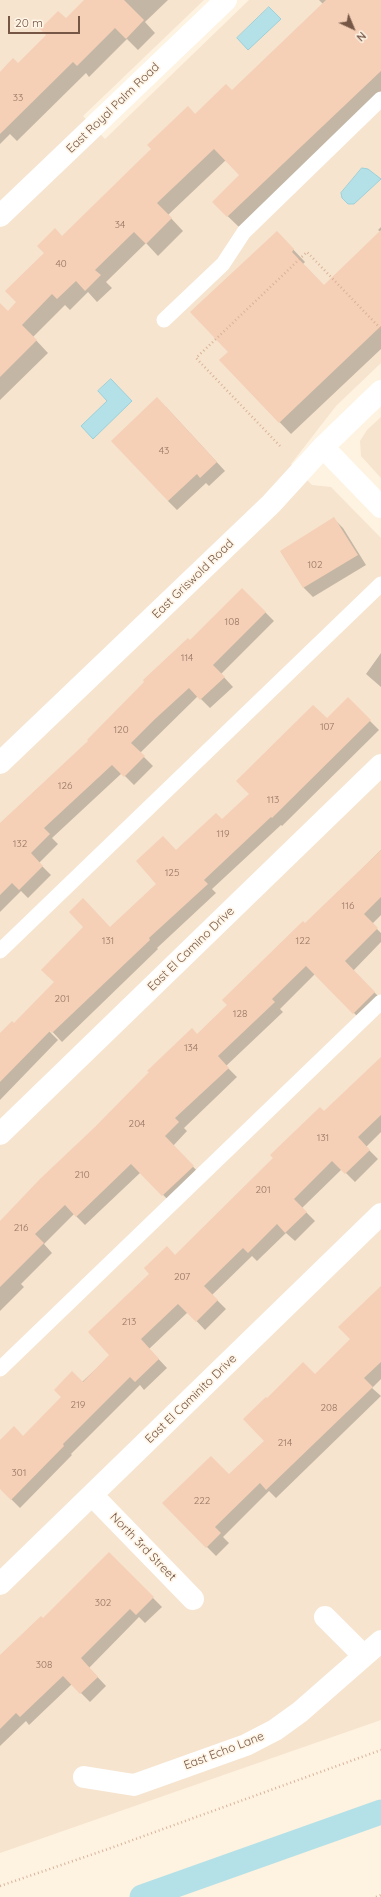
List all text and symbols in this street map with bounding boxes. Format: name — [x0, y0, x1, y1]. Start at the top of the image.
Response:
scale bar — [10, 8, 82, 34]
north arrow — [333, 8, 373, 48]
text: 20 m — [15, 15, 43, 30]
text: N — [354, 29, 369, 44]
street label: East Royal Palm Road — [64, 60, 162, 156]
house number: 33 — [13, 92, 23, 104]
house number: 34 — [115, 219, 125, 231]
house number: 40 — [55, 258, 67, 270]
house number: 43 — [159, 445, 169, 457]
street label: East Griswold Road — [149, 537, 237, 621]
house number: 102 — [307, 559, 323, 571]
house number: 108 — [224, 616, 240, 628]
house number: 114 — [181, 652, 193, 664]
house number: 107 — [320, 721, 334, 733]
house number: 120 — [113, 724, 129, 736]
house number: 126 — [58, 780, 72, 792]
house number: 113 — [267, 794, 279, 806]
house number: 119 — [217, 828, 229, 840]
house number: 132 — [13, 838, 27, 850]
house number: 125 — [165, 867, 179, 879]
house number: 116 — [342, 900, 354, 912]
street label: East El Camino Drive — [145, 904, 237, 994]
house number: 131 — [102, 935, 114, 947]
house number: 122 — [296, 935, 310, 947]
house number: 201 — [54, 993, 70, 1005]
house number: 128 — [233, 1008, 247, 1020]
house number: 134 — [184, 1042, 198, 1054]
house number: 204 — [129, 1118, 145, 1130]
house number: 131 — [317, 1132, 329, 1144]
house number: 210 — [74, 1169, 90, 1181]
house number: 201 — [255, 1184, 271, 1196]
house number: 216 — [14, 1222, 28, 1234]
house number: 207 — [174, 1271, 190, 1283]
house number: 213 — [122, 1316, 136, 1328]
street label: East El Caminito Drive — [142, 1352, 240, 1446]
house number: 219 — [71, 1399, 85, 1411]
house number: 208 — [321, 1402, 337, 1414]
house number: 214 — [278, 1437, 292, 1449]
house number: 301 — [12, 1467, 26, 1479]
house number: 222 — [194, 1495, 210, 1507]
street label: North 3rd Street — [107, 1510, 179, 1584]
house number: 302 — [95, 1597, 111, 1609]
house number: 308 — [36, 1659, 52, 1671]
street label: East Echo Lane — [182, 1729, 266, 1773]

